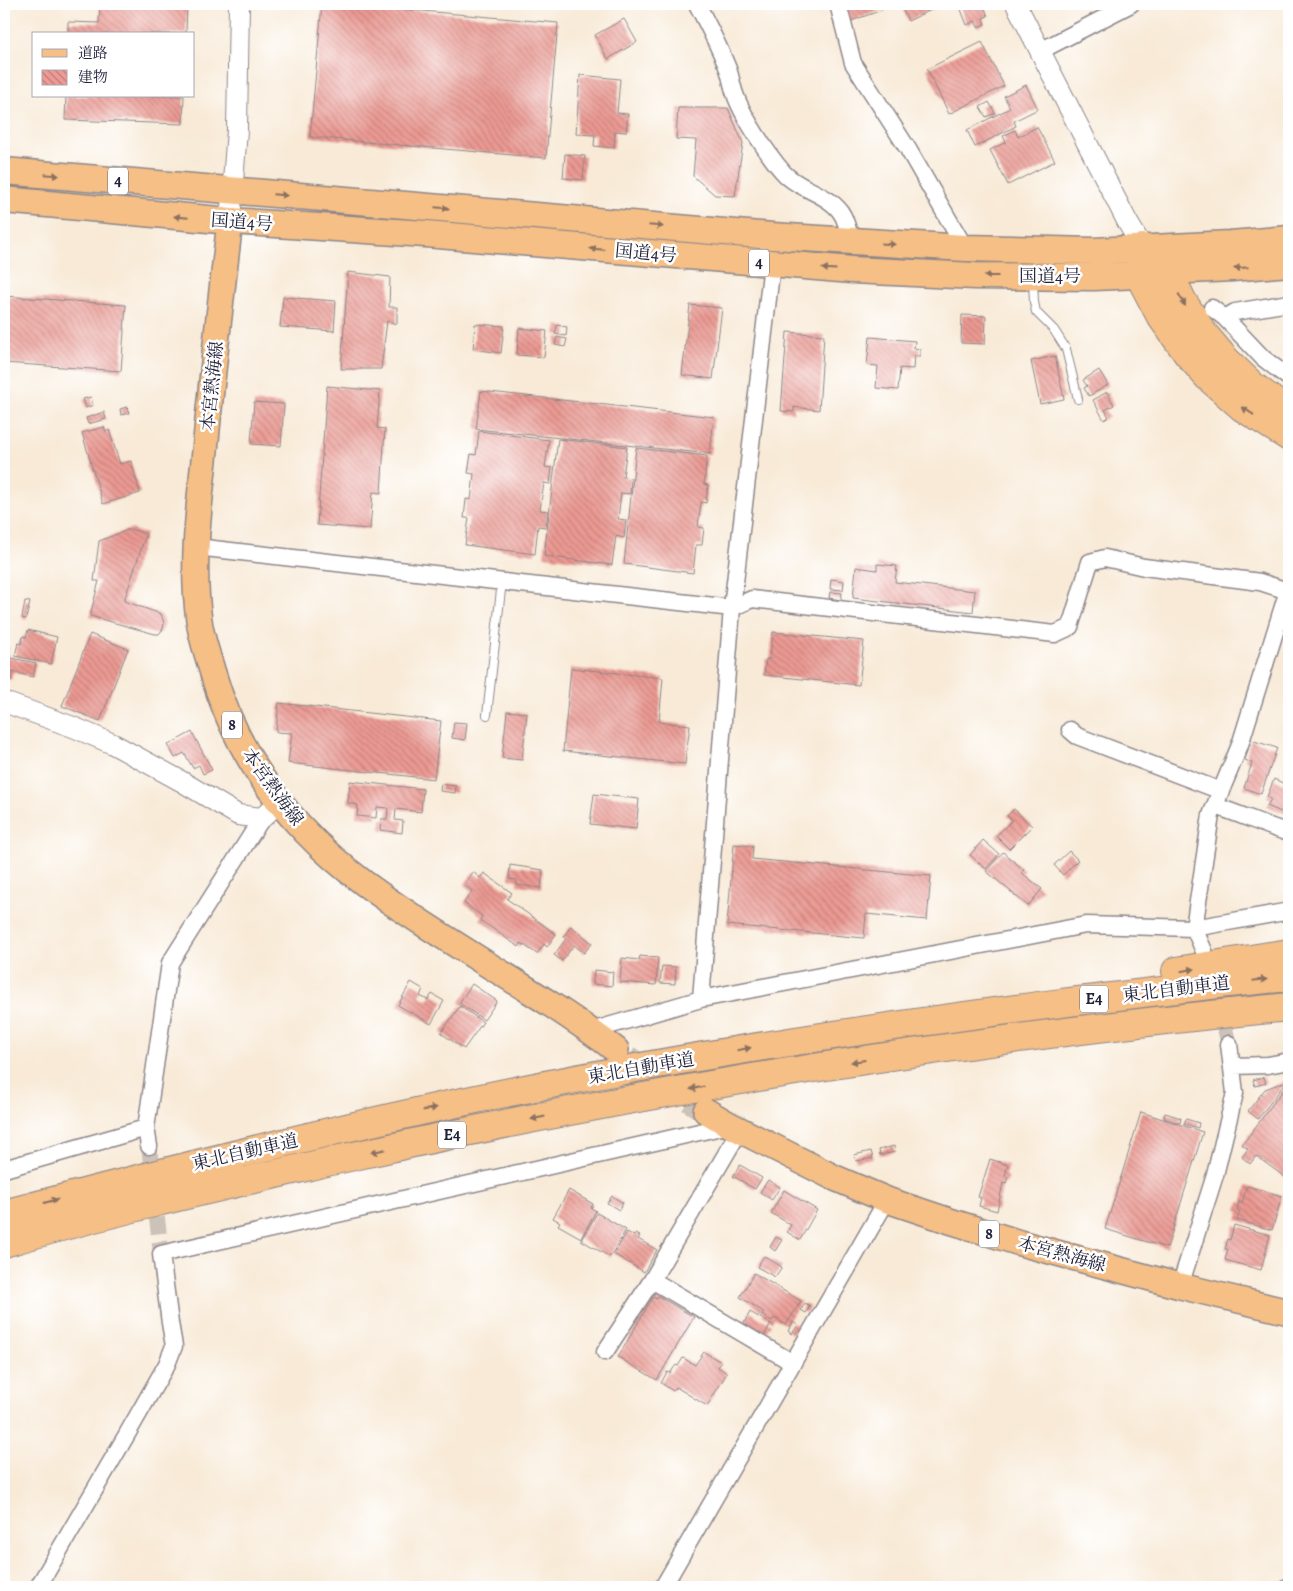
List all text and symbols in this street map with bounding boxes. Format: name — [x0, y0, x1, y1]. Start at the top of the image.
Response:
legend — [32, 32, 195, 98]
text: 道路 — [78, 43, 108, 63]
text: 建物 — [78, 67, 108, 87]
road number: 4 — [108, 168, 128, 195]
one-way arrow — [45, 171, 61, 179]
one-way arrow — [272, 191, 288, 199]
one-way arrow — [434, 204, 450, 212]
street label: 国道4号 — [210, 208, 274, 236]
one-way arrow — [173, 213, 189, 221]
one-way arrow — [649, 222, 665, 230]
street label: 国道4号 — [614, 238, 678, 268]
one-way arrow — [880, 240, 896, 248]
one-way arrow — [589, 245, 605, 253]
road number: 4 — [749, 250, 769, 276]
one-way arrow — [820, 264, 836, 272]
street label: 国道4号 — [1019, 264, 1081, 288]
one-way arrow — [1232, 264, 1248, 272]
one-way arrow — [983, 272, 999, 280]
one-way arrow — [1178, 293, 1186, 307]
street label: 本宮熱海線 — [195, 340, 229, 432]
one-way arrow — [1241, 406, 1255, 416]
road number: 8 — [222, 712, 242, 738]
street label: 本宮熱海線 — [237, 744, 309, 830]
one-way arrow — [1180, 965, 1196, 973]
street label: 東北自動車道 — [1121, 971, 1231, 1007]
one-way arrow — [1253, 976, 1269, 984]
road number: E4 — [1080, 986, 1108, 1012]
one-way arrow — [737, 1045, 753, 1053]
street label: 東北自動車道 — [586, 1047, 696, 1089]
one-way arrow — [849, 1057, 865, 1065]
one-way arrow — [689, 1084, 705, 1092]
one-way arrow — [422, 1105, 437, 1113]
one-way arrow — [529, 1114, 545, 1122]
road number: E4 — [438, 1122, 466, 1148]
street label: 東北自動車道 — [190, 1128, 300, 1176]
one-way arrow — [371, 1147, 386, 1155]
one-way arrow — [43, 1197, 58, 1205]
road number: 8 — [979, 1220, 999, 1248]
street label: 本宮熱海線 — [1015, 1231, 1109, 1277]

